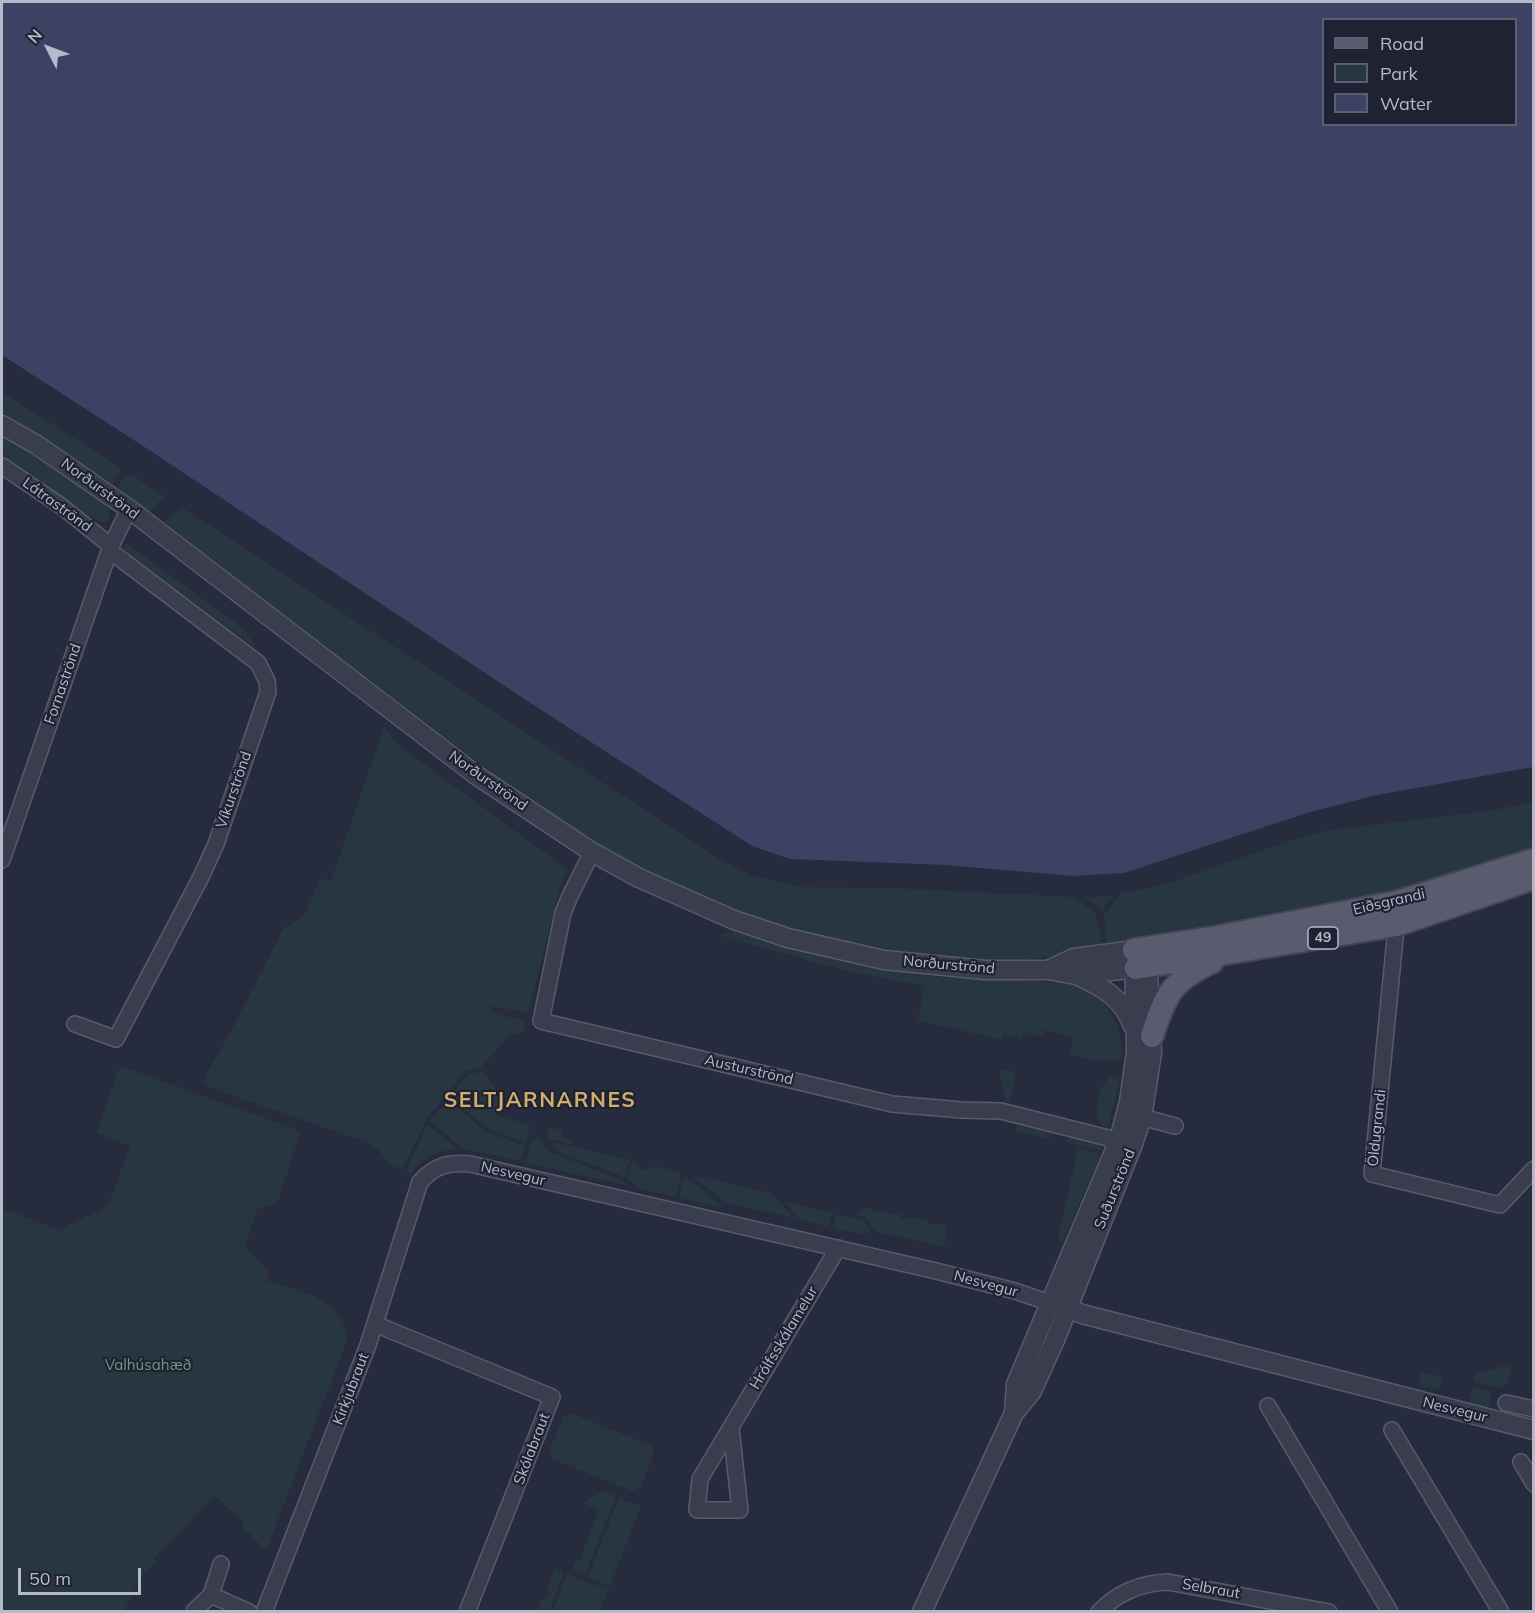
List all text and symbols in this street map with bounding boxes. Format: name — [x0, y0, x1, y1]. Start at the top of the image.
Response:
north arrow — [18, 18, 78, 78]
legend — [1322, 18, 1517, 126]
text: N — [23, 25, 46, 47]
text: Road — [1380, 32, 1424, 55]
text: Park — [1380, 62, 1418, 85]
text: Water — [1380, 92, 1432, 115]
street label: Norðurströnd — [57, 455, 143, 523]
street label: Látraströnd — [19, 474, 95, 536]
street label: Fornaströnd — [41, 641, 85, 727]
street label: Norðurströnd — [445, 747, 531, 815]
street label: Víkurströnd — [212, 749, 256, 831]
street label: Eiðsgrandi — [1351, 885, 1427, 919]
road number: 49 — [1308, 927, 1338, 949]
street label: Norðurströnd — [902, 952, 996, 978]
street label: Austurströnd — [703, 1051, 795, 1089]
district label: SELTJARNARNES — [444, 1088, 636, 1114]
street label: Öldugrandi — [1364, 1088, 1390, 1168]
street label: Suðurströnd — [1091, 1146, 1139, 1232]
street label: Nesvegur — [479, 1158, 547, 1190]
street label: Nesvegur — [952, 1267, 1020, 1301]
street label: Hrólfsskálamelur — [746, 1283, 822, 1393]
street label: Kirkjubraut — [329, 1350, 373, 1428]
park label: Valhúsahæð — [105, 1356, 191, 1374]
street label: Nesvegur — [1421, 1393, 1489, 1427]
street label: Skólabraut — [510, 1411, 554, 1487]
scale bar — [21, 1556, 144, 1594]
text: 50 m — [29, 1567, 71, 1590]
street label: Selbraut — [1181, 1575, 1241, 1603]

